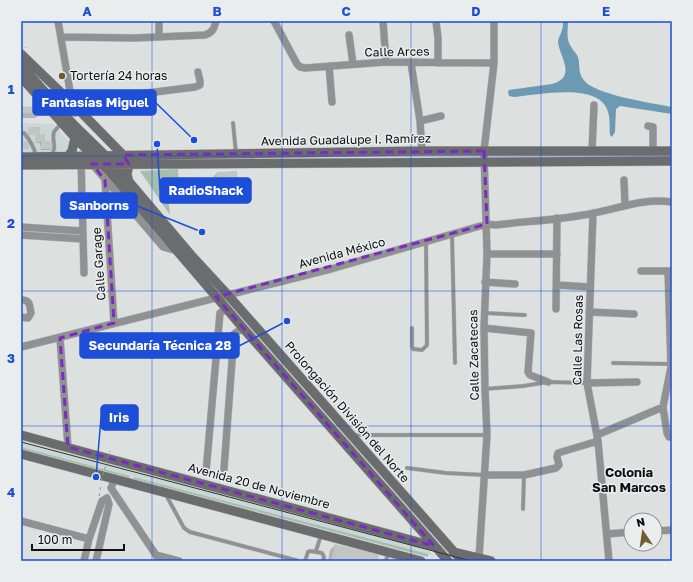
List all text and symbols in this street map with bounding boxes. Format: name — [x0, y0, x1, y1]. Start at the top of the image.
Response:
text: A — [82, 3, 92, 19]
text: B — [212, 3, 222, 19]
text: C — [341, 3, 351, 19]
text: D — [471, 3, 481, 19]
text: E — [602, 3, 610, 19]
street label: Calle Arces — [364, 43, 430, 60]
place label: Tortería 24 horas — [70, 68, 167, 83]
marker: Tortería 24 horas — [57, 71, 67, 81]
text: 1 — [8, 81, 15, 97]
callout: Fantasías Miguel — [33, 90, 156, 115]
text: Fantasías Miguel — [41, 94, 149, 110]
street label: Avenida Guadalupe I. Ramírez — [261, 131, 431, 148]
callout: RadioShack — [160, 178, 251, 203]
text: RadioShack — [169, 182, 244, 198]
callout: Sanborns — [61, 193, 137, 218]
text: Sanborns — [69, 197, 129, 213]
text: 2 — [7, 215, 15, 231]
street label: Calle Garage — [88, 227, 109, 301]
street label: Avenida México — [297, 234, 387, 271]
street label: Calle Las Rosas — [569, 295, 586, 385]
street label: Calle Zacatecas — [465, 309, 482, 401]
callout: Secundaría Técnica 28 — [80, 333, 239, 358]
text: Secundaría Técnica 28 — [89, 337, 231, 353]
street label: Prolongación División del Norte — [282, 338, 413, 485]
text: 3 — [7, 350, 15, 366]
callout: Iris — [101, 405, 138, 430]
text: Iris — [109, 409, 129, 425]
street label: Avenida 20 de Noviembre — [187, 459, 331, 512]
district label: Colonia San Marcos — [592, 464, 666, 495]
text: 4 — [7, 484, 15, 500]
north arrow — [623, 512, 663, 552]
text: N — [635, 514, 646, 529]
scale bar — [32, 526, 124, 552]
text: 100 m — [38, 532, 72, 547]

